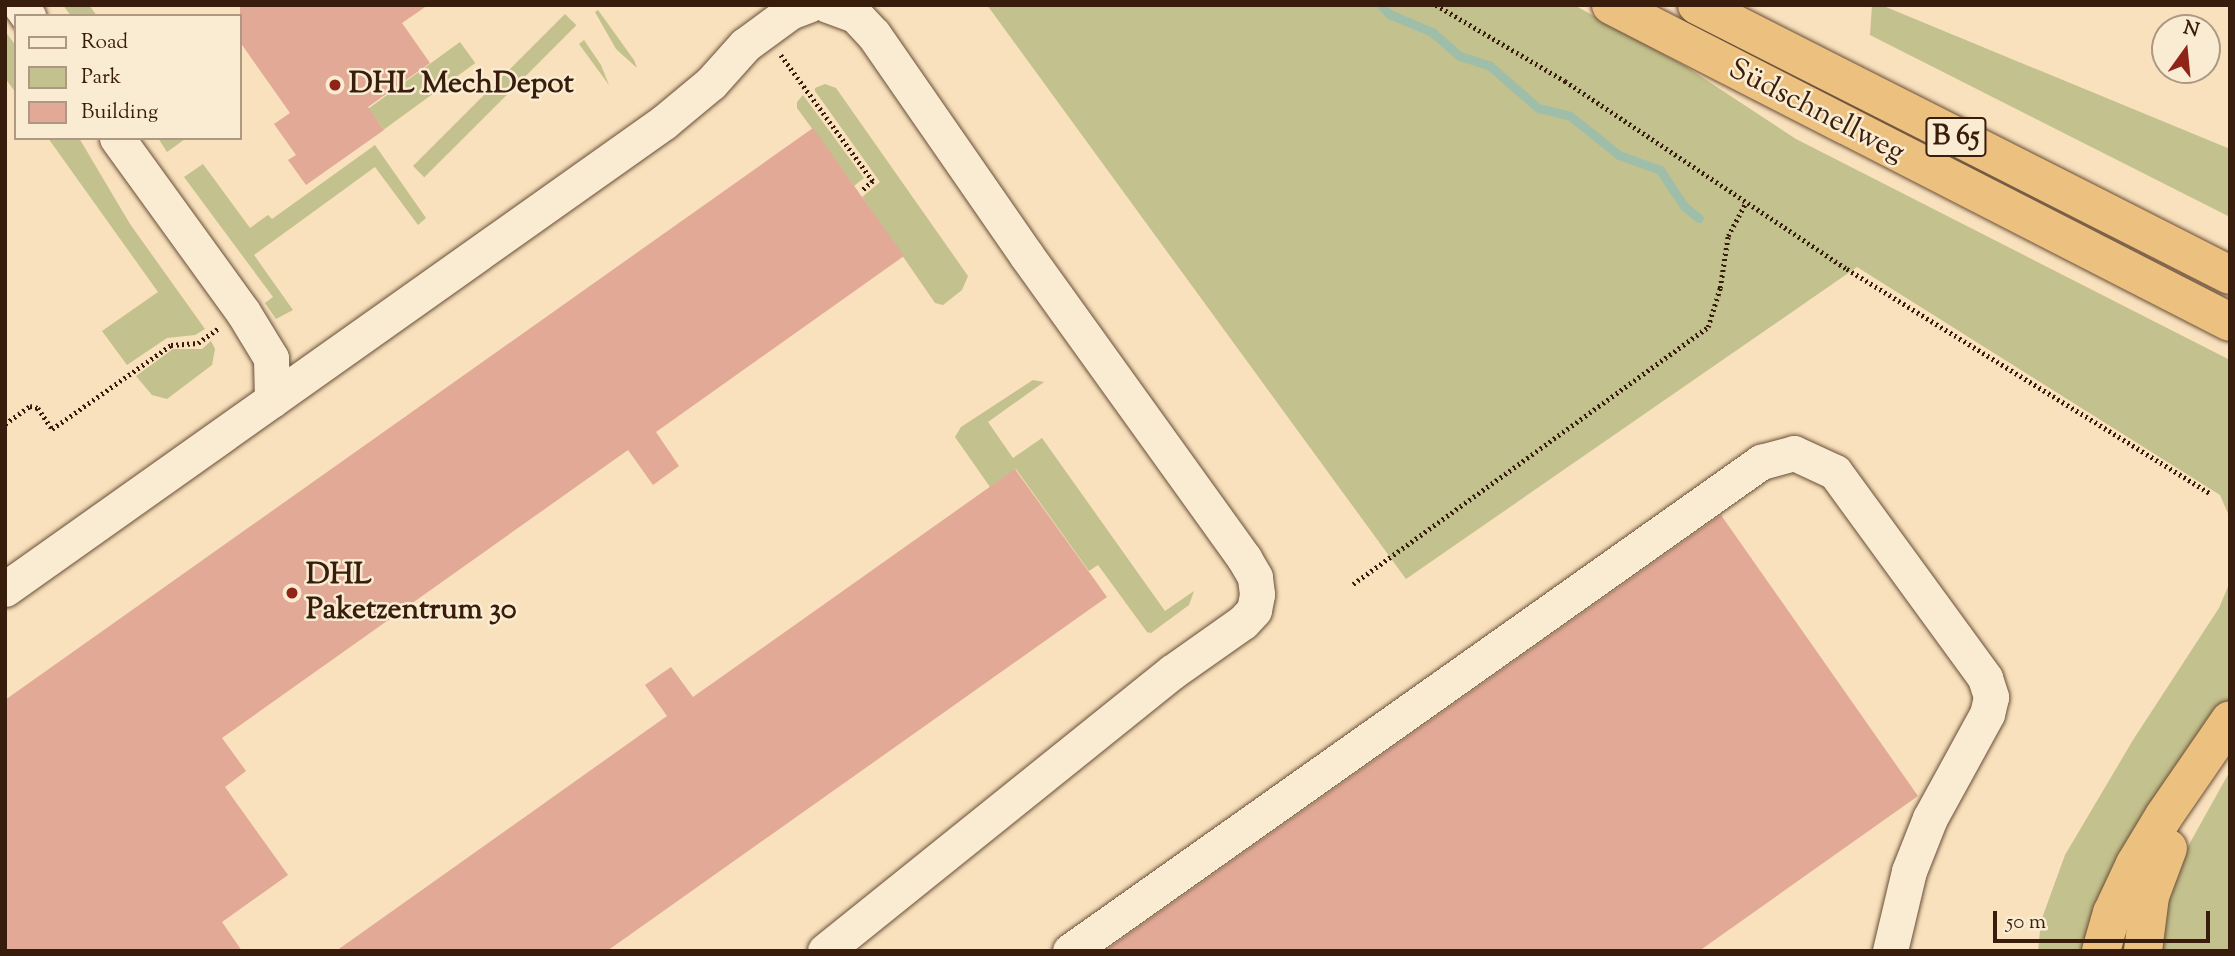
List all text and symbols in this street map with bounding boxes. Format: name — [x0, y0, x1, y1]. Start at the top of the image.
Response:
legend — [14, 14, 242, 140]
north arrow — [2151, 14, 2221, 84]
text: N — [2180, 15, 2202, 45]
text: Road — [81, 28, 128, 58]
street label: Südschnellweg — [1722, 52, 1910, 172]
text: Park — [81, 63, 121, 93]
place label: DHL MechDepot — [349, 67, 574, 103]
marker: DHL MechDepot — [327, 77, 343, 93]
text: Building — [81, 98, 158, 128]
road number: B 65 — [1924, 113, 1988, 162]
place label: DHL Paketzentrum 30 — [306, 558, 517, 628]
marker: DHL Paketzentrum 30 — [284, 585, 300, 601]
scale bar — [1997, 897, 2214, 941]
text: 50 m — [2006, 908, 2046, 938]

